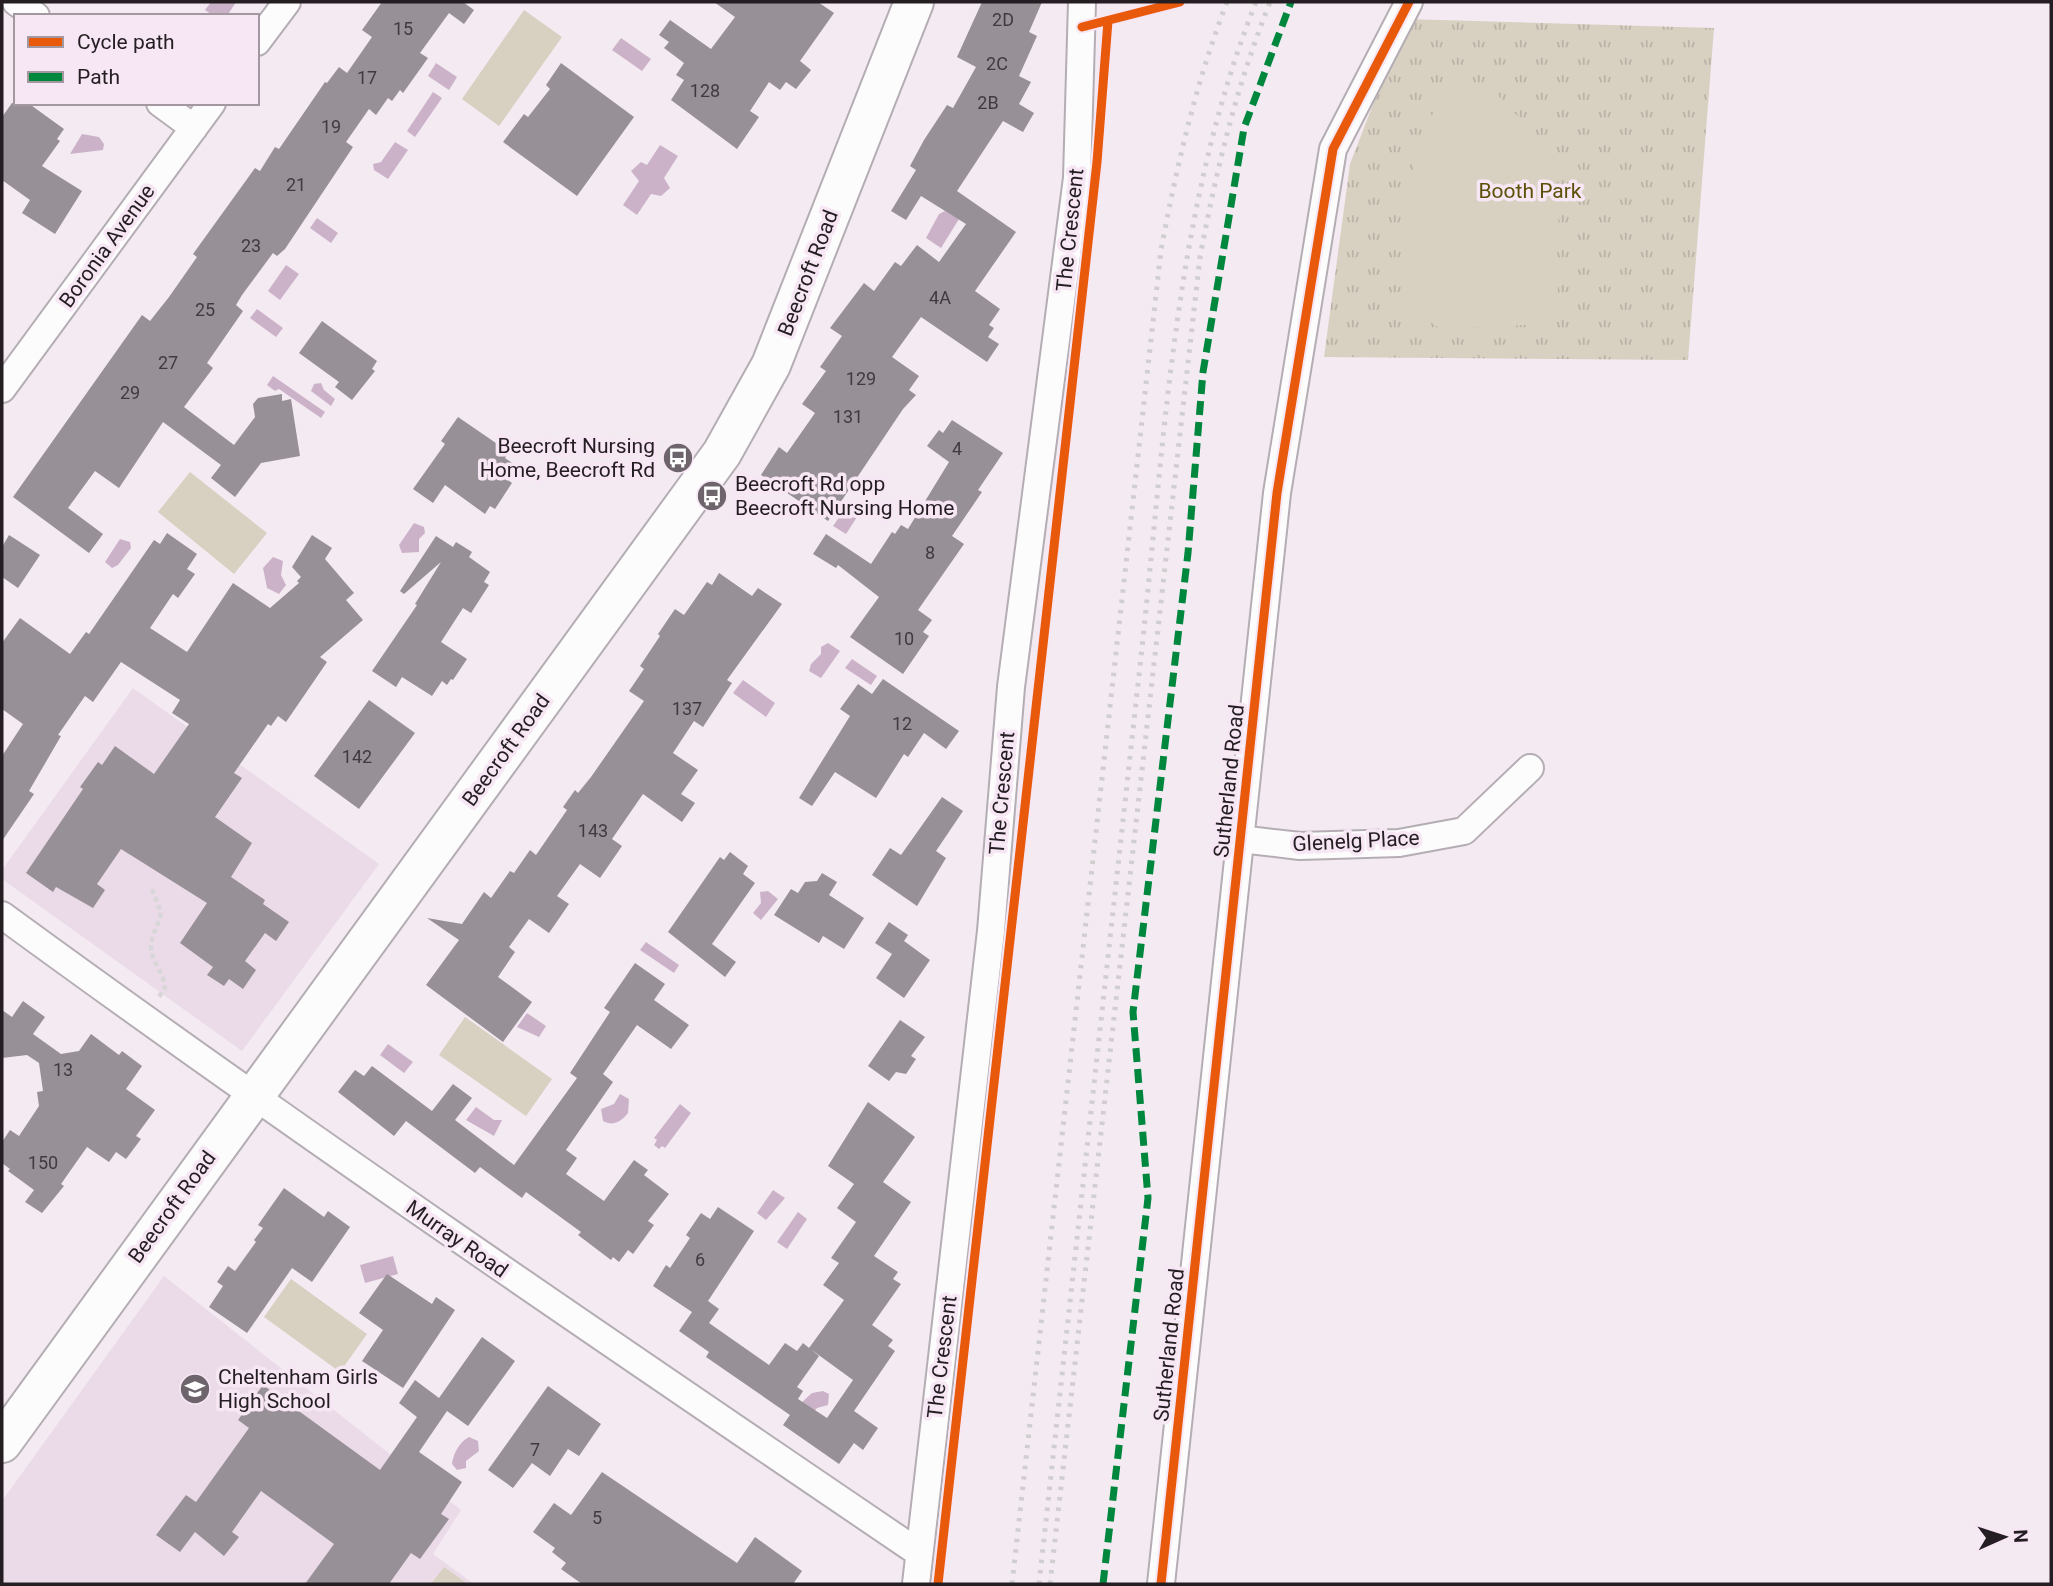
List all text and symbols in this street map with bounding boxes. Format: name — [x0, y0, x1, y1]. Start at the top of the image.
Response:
house number: 2D — [992, 9, 1014, 30]
legend — [14, 14, 259, 105]
house number: 15 — [393, 18, 413, 39]
text: Cycle path — [77, 30, 175, 54]
house number: 2C — [986, 53, 1008, 74]
text: Path — [77, 65, 120, 89]
house number: 17 — [357, 67, 377, 88]
house number: 128 — [690, 80, 720, 101]
house number: 2B — [977, 92, 999, 113]
house number: 19 — [321, 116, 341, 137]
street label: The Crescent — [1052, 167, 1088, 293]
house number: 21 — [286, 174, 306, 195]
park label: Booth Park — [1478, 179, 1582, 203]
street label: Boronia Avenue — [54, 180, 160, 312]
street label: Beecroft Road — [773, 207, 843, 339]
house number: 23 — [241, 235, 261, 256]
house number: 4A — [929, 287, 951, 308]
house number: 25 — [195, 299, 215, 320]
house number: 27 — [158, 352, 178, 373]
house number: 129 — [846, 368, 876, 389]
house number: 29 — [120, 382, 140, 403]
house number: 131 — [833, 406, 863, 427]
place label: Beecroft Nursing Home, Beecroft Rd — [480, 434, 655, 482]
house number: 4 — [952, 438, 962, 459]
bus stop icon: Beecroft Nursing Home, Beecroft Rd — [661, 441, 695, 475]
place label: Beecroft Rd opp Beecroft Nursing Home — [735, 472, 954, 520]
bus stop icon: Beecroft Rd opp Beecroft Nursing Home — [695, 479, 729, 513]
house number: 8 — [925, 542, 935, 563]
house number: 10 — [894, 628, 914, 649]
street label: Beecroft Road — [457, 689, 555, 811]
house number: 137 — [672, 698, 702, 719]
street label: Sutherland Road — [1209, 703, 1249, 859]
house number: 12 — [892, 713, 912, 734]
street label: The Crescent — [985, 730, 1019, 856]
house number: 142 — [342, 746, 372, 767]
house number: 143 — [578, 820, 608, 841]
street label: Glenelg Place — [1292, 826, 1420, 856]
house number: 13 — [53, 1059, 73, 1080]
street label: Beecroft Road — [123, 1146, 221, 1268]
house number: 150 — [28, 1152, 58, 1173]
street label: Murray Road — [402, 1195, 512, 1283]
house number: 6 — [695, 1249, 705, 1270]
street label: Sutherland Road — [1149, 1267, 1189, 1423]
street label: The Crescent — [923, 1294, 961, 1420]
place label: Cheltenham Girls High School — [218, 1365, 378, 1413]
school or university icon: Cheltenham Girls High School — [178, 1372, 212, 1406]
house number: 7 — [530, 1439, 540, 1460]
north arrow — [1969, 1502, 2039, 1572]
house number: 5 — [592, 1507, 602, 1528]
text: N — [2009, 1529, 2032, 1543]

